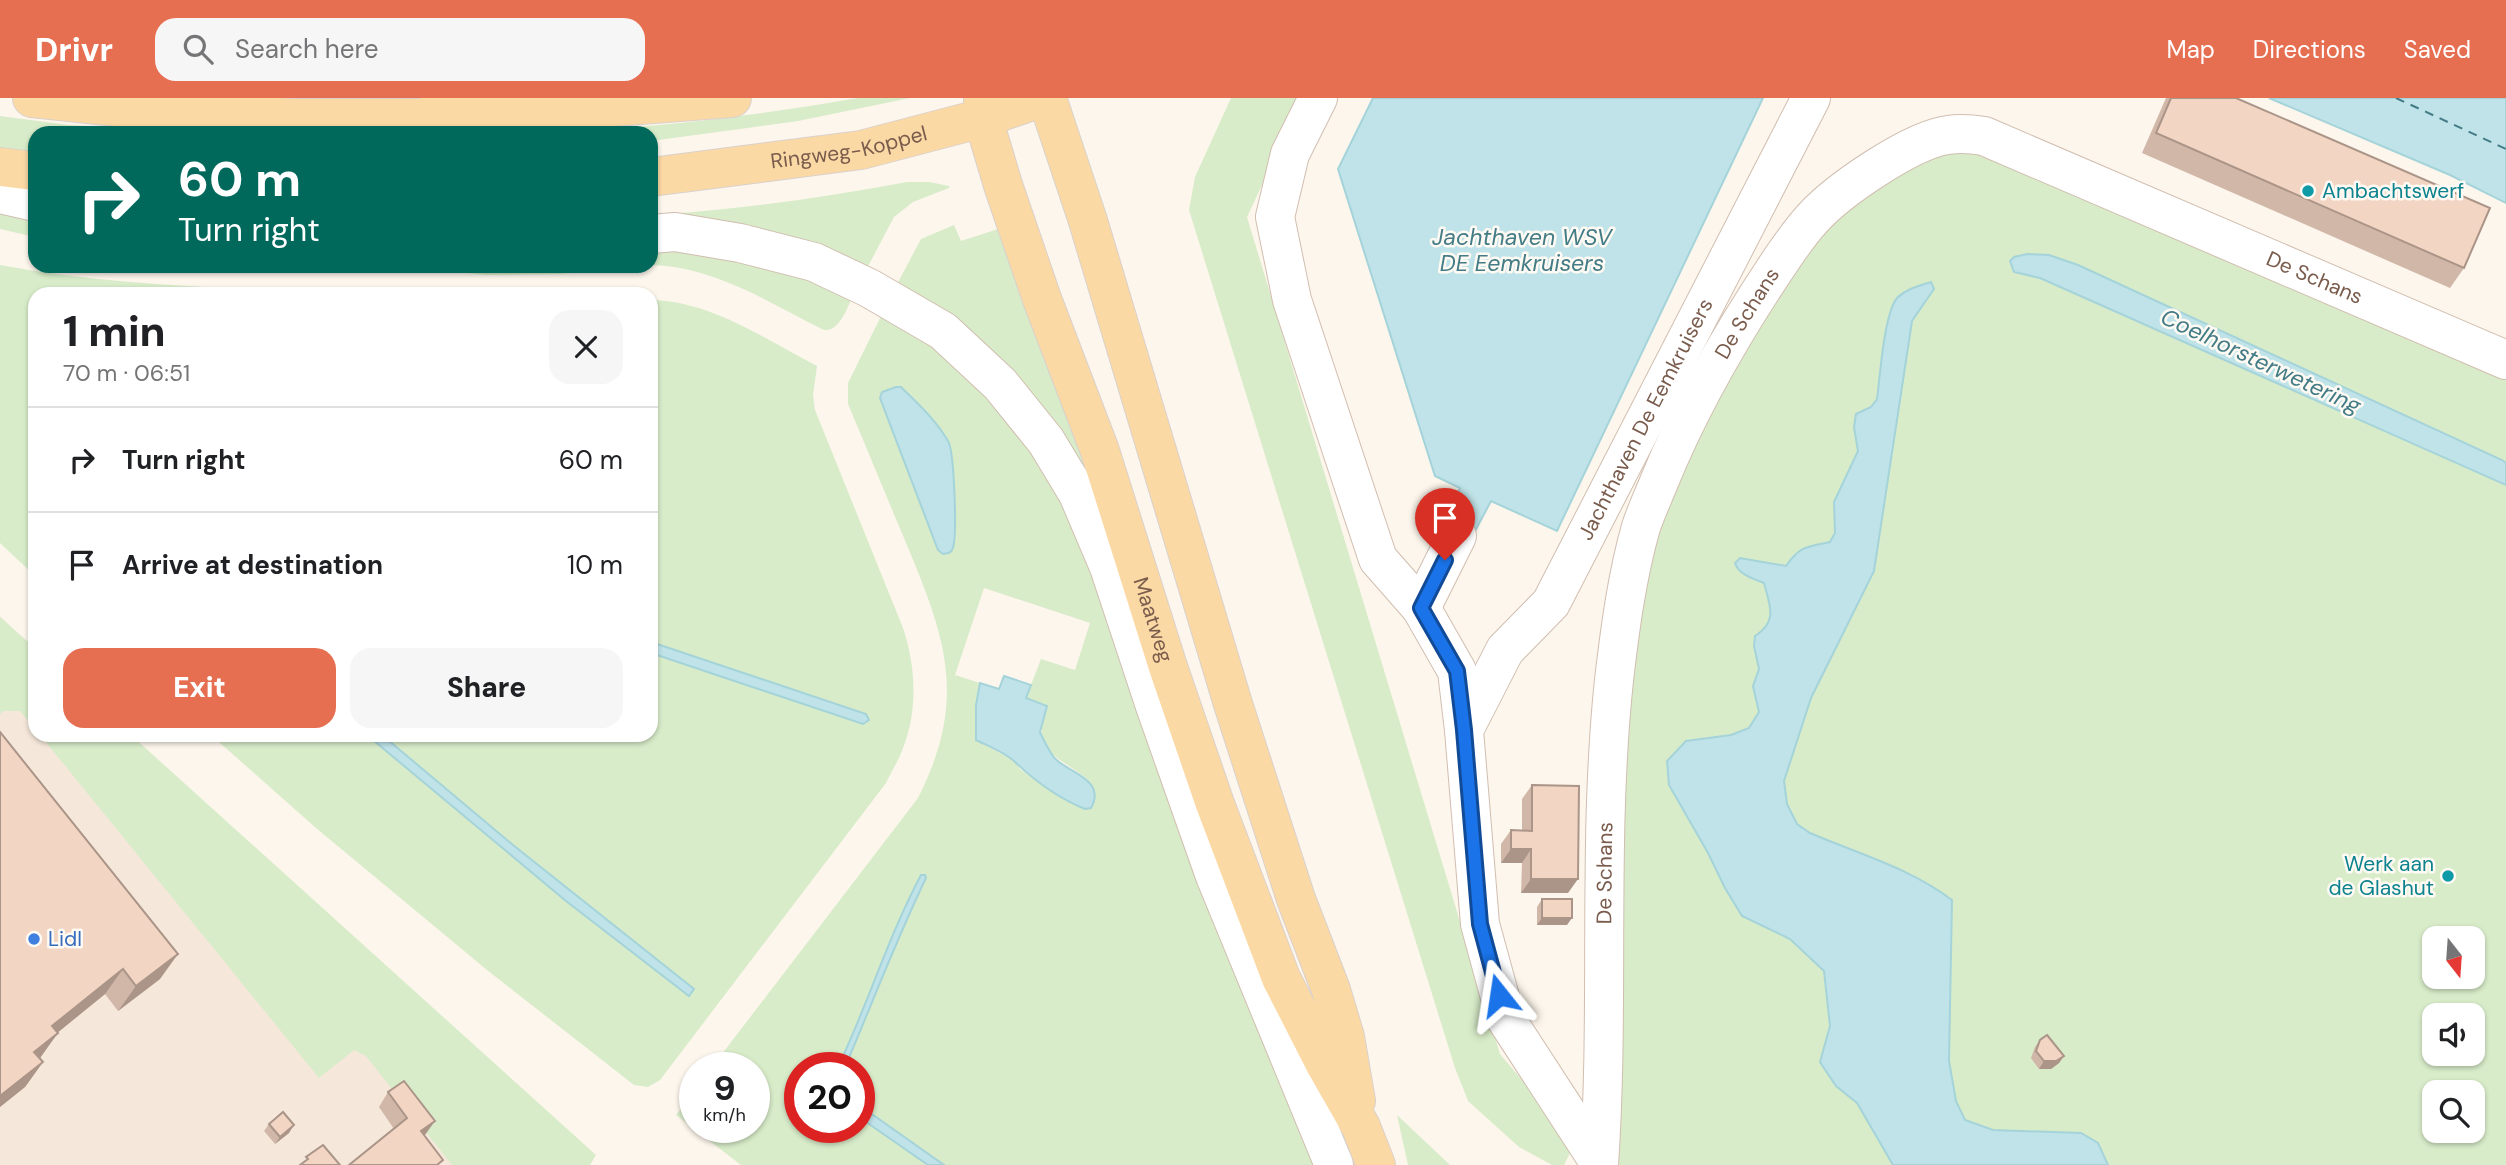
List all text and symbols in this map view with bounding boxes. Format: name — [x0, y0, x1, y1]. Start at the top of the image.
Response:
search box — [155, 18, 645, 81]
text: Drivr — [35, 28, 113, 71]
icon: search — [179, 30, 217, 68]
text: Search here — [235, 32, 378, 66]
text: Map — [2167, 34, 2215, 65]
text: Directions — [2253, 34, 2366, 65]
text: Saved — [2404, 34, 2471, 65]
street label: Ringweg-Koppel — [769, 119, 930, 176]
text: 60 m — [178, 147, 301, 211]
icon: right — [63, 154, 154, 245]
place label: Ambachtswerf — [2322, 177, 2464, 205]
marker: Ambachtswerf — [2300, 183, 2316, 199]
text: Turn right — [178, 209, 320, 251]
water label: Jachthaven WSV DE Eemkruisers — [1432, 222, 1613, 278]
street label: De Schans — [2262, 245, 2367, 311]
street label: De Schans — [1708, 262, 1786, 364]
street label: Jachthaven De Eemkruisers — [1572, 294, 1719, 545]
water label: Coelhorsterwetering — [2156, 301, 2367, 421]
text: 1 min — [63, 304, 166, 359]
button: close — [549, 310, 623, 384]
text: 70 m · 06:51 — [63, 358, 190, 388]
icon: right — [63, 441, 101, 479]
text: Turn right — [122, 443, 246, 477]
text: 60 m — [559, 443, 623, 477]
pin — [1415, 488, 1475, 560]
icon: arrive — [1426, 499, 1464, 537]
icon: arrive — [63, 546, 101, 584]
text: Arrive at destination — [122, 548, 383, 582]
text: 10 m — [567, 548, 623, 582]
street label: Maatweg — [1127, 574, 1180, 666]
button: Exit — [63, 648, 336, 728]
button: Share — [350, 648, 623, 728]
street label: De Schans — [1590, 822, 1619, 924]
place label: Werk aan de Glashut — [2328, 850, 2434, 902]
marker: Werk aan de Glashut — [2440, 868, 2456, 884]
place label: Lidl — [48, 925, 82, 953]
north arrow — [2422, 926, 2485, 989]
map controls — [2422, 926, 2485, 1143]
marker: Lidl — [26, 931, 42, 947]
position arrow — [1462, 958, 1536, 1032]
button: sound — [2422, 1003, 2485, 1066]
speed limit sign: 20 — [784, 1052, 875, 1143]
text: 9 — [713, 1065, 736, 1111]
button: search — [2422, 1080, 2485, 1143]
text: km/h — [703, 1103, 746, 1127]

